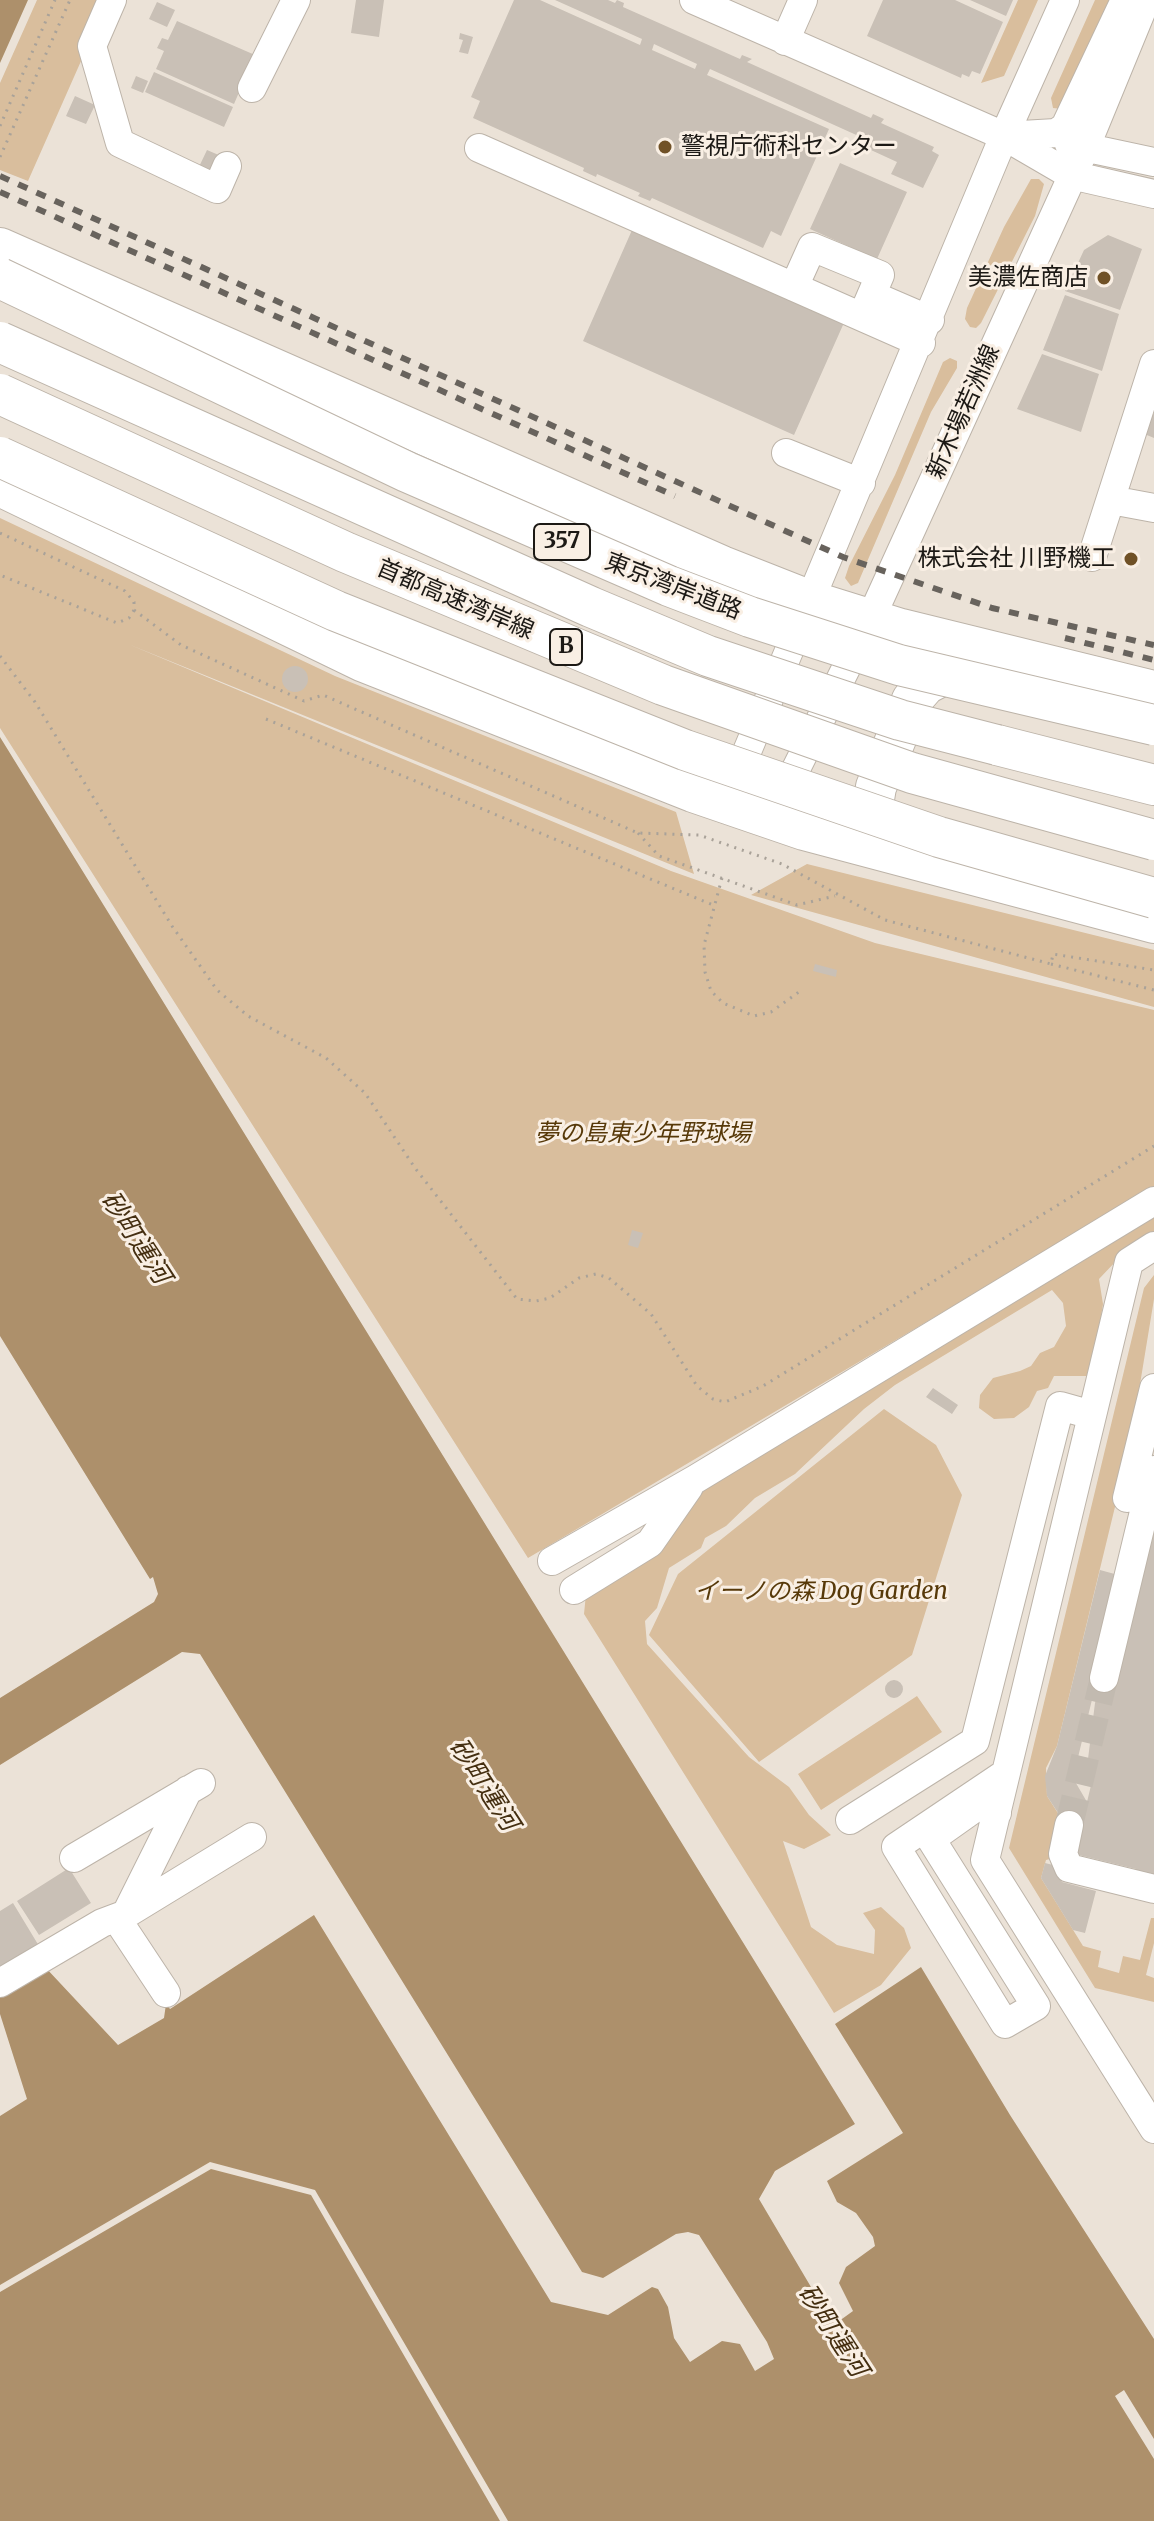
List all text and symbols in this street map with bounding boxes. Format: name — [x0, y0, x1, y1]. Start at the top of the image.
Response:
place label: 警視庁術科センター — [681, 133, 897, 161]
marker: 警視庁術科センター — [656, 138, 674, 156]
place label: 美濃佐商店 — [968, 264, 1088, 292]
marker: 美濃佐商店 — [1095, 269, 1113, 287]
street label: 新木場若洲線 — [922, 340, 1006, 484]
road number: 357 — [534, 524, 590, 560]
place label: 株式会社 川野機工 — [917, 545, 1115, 573]
street label: 東京湾岸道路 — [601, 548, 745, 626]
marker: 株式会社 川野機工 — [1122, 550, 1140, 568]
street label: 首都高速湾岸線 — [372, 554, 538, 646]
road number: B — [550, 629, 582, 665]
park label: 夢の島東少年野球場 — [535, 1120, 751, 1148]
water label: 砂町運河 — [94, 1186, 176, 1290]
park label: イーノの森 Dog Garden — [694, 1578, 948, 1606]
water label: 砂町運河 — [442, 1733, 524, 1837]
water label: 砂町運河 — [791, 2279, 873, 2383]

